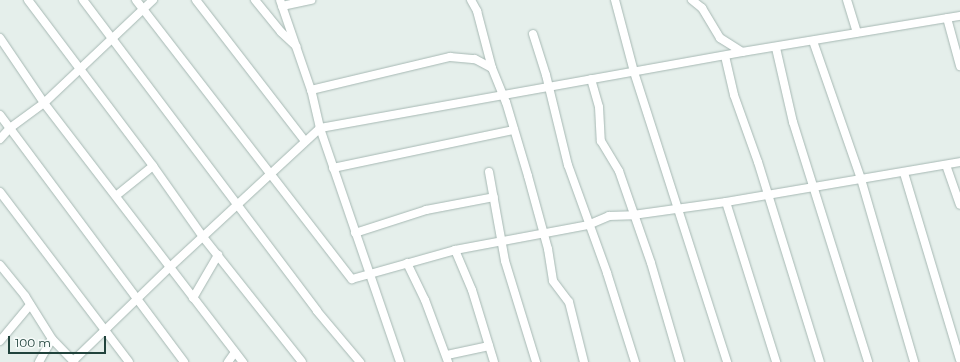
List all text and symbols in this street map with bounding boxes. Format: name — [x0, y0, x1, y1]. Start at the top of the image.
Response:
scale bar — [10, 328, 108, 354]
text: 100 m — [15, 335, 51, 350]

